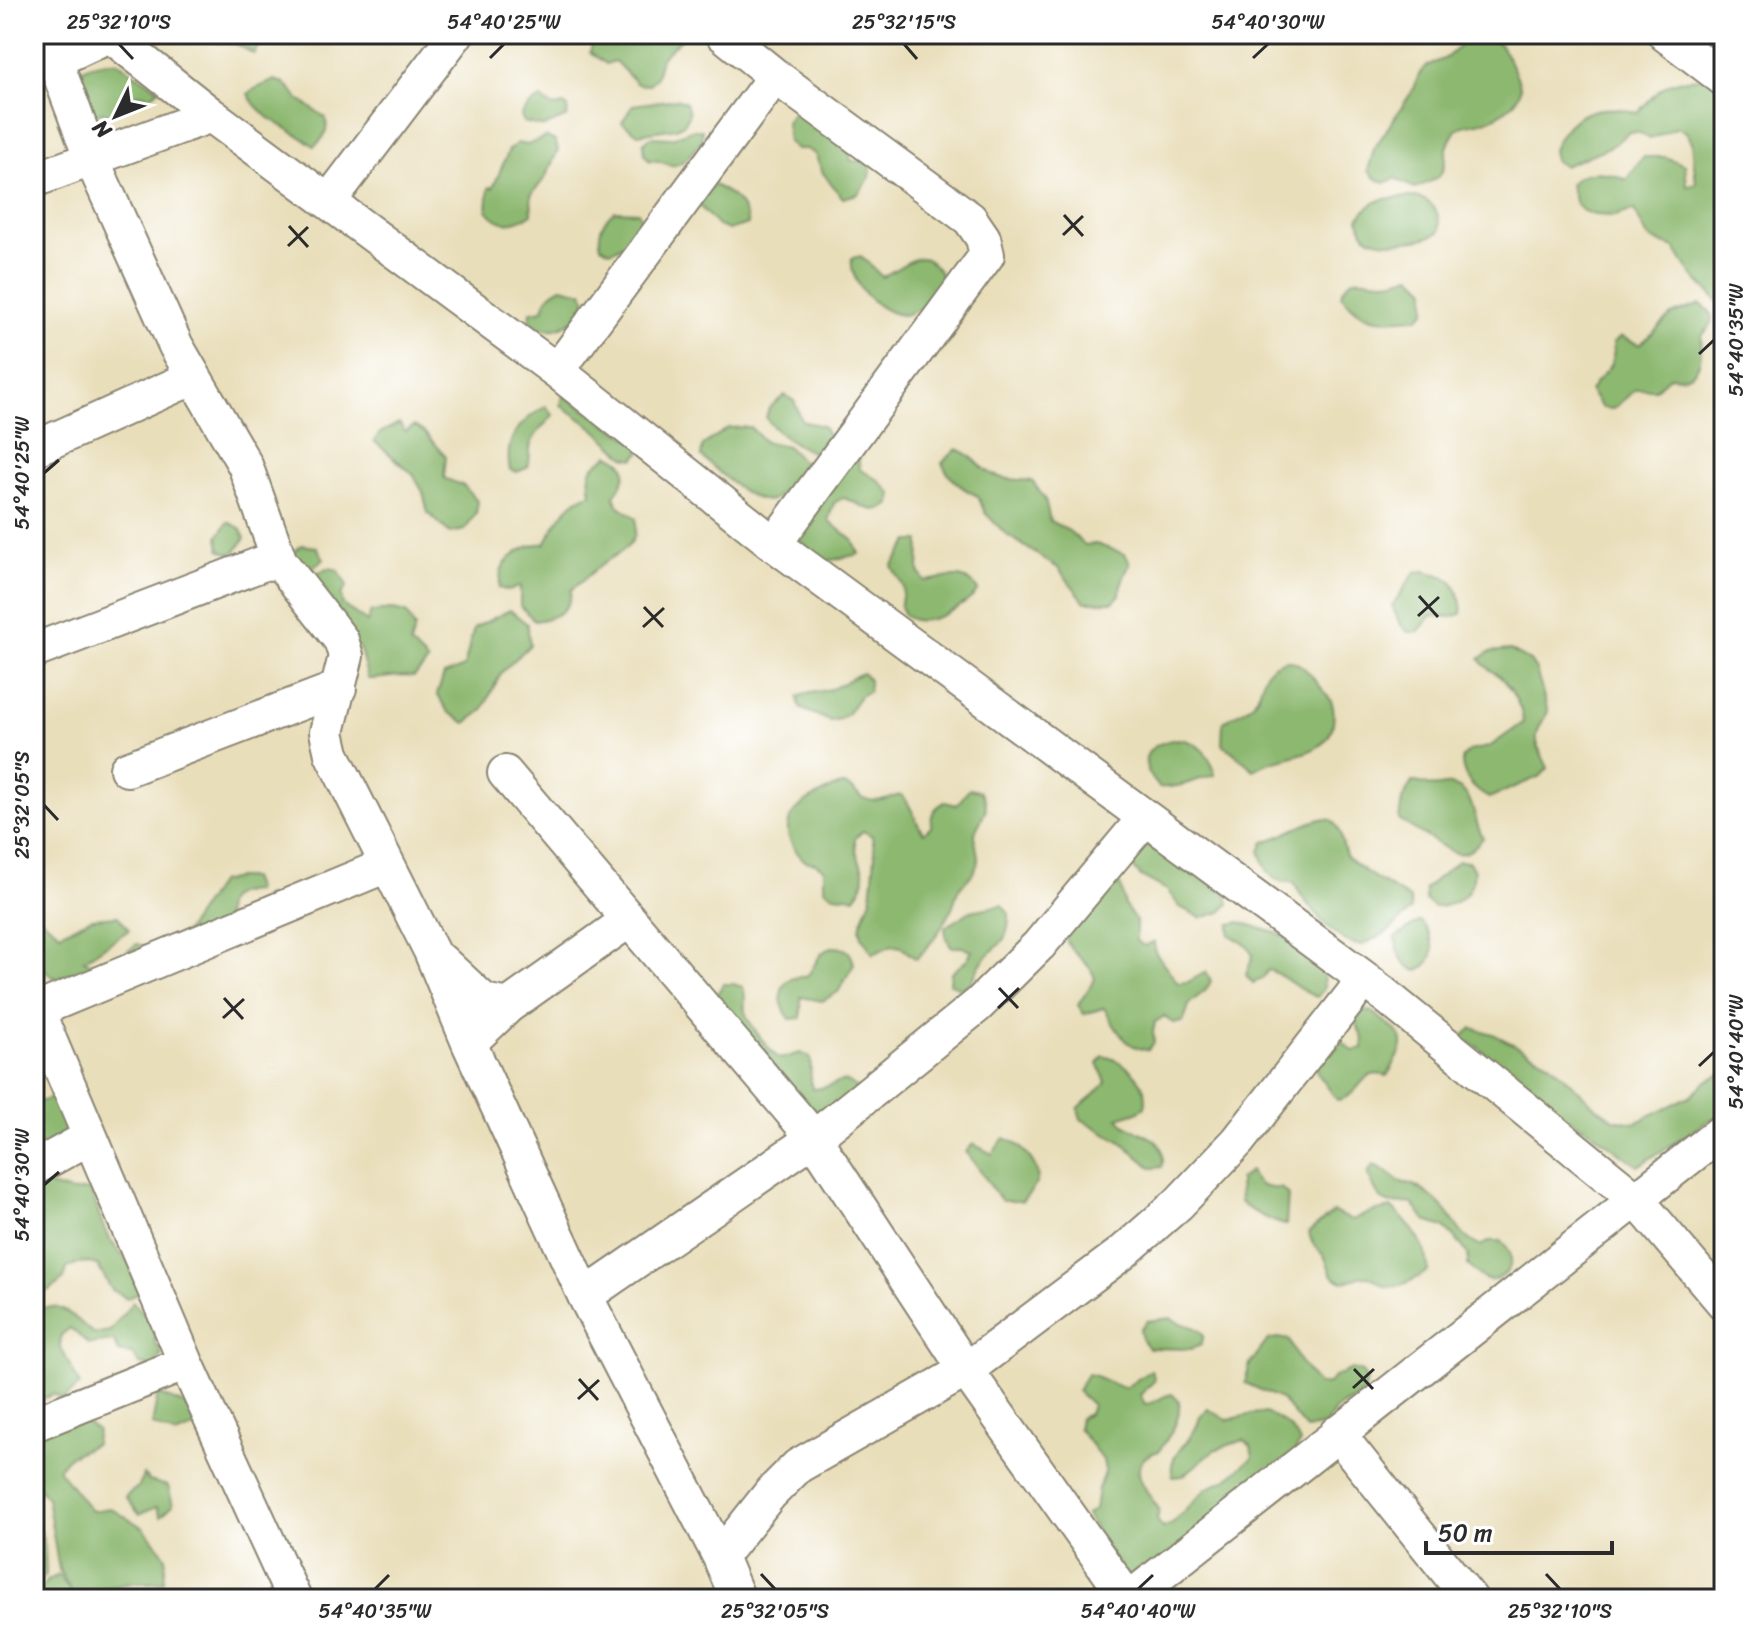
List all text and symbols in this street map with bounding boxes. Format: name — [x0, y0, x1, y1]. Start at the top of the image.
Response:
text: 25°32'10"S — [67, 5, 172, 40]
text: 54°40'25"W — [447, 5, 561, 40]
text: 25°32'15"S — [852, 5, 956, 40]
text: 54°40'30"W — [1211, 5, 1325, 40]
north arrow — [76, 76, 156, 156]
text: N — [82, 110, 122, 149]
text: 54°40'35"W — [1719, 283, 1754, 396]
text: 54°40'25"W — [5, 416, 40, 530]
text: 25°32'05"S — [5, 751, 40, 859]
text: 54°40'40"W — [1719, 994, 1754, 1109]
text: 54°40'30"W — [5, 1128, 40, 1242]
scale bar — [1426, 1505, 1612, 1555]
text: 50 m — [1438, 1512, 1493, 1554]
text: 54°40'35"W — [319, 1594, 432, 1629]
text: 25°32'05"S — [721, 1594, 829, 1629]
text: 54°40'40"W — [1081, 1594, 1196, 1629]
text: 25°32'10"S — [1508, 1594, 1613, 1629]

